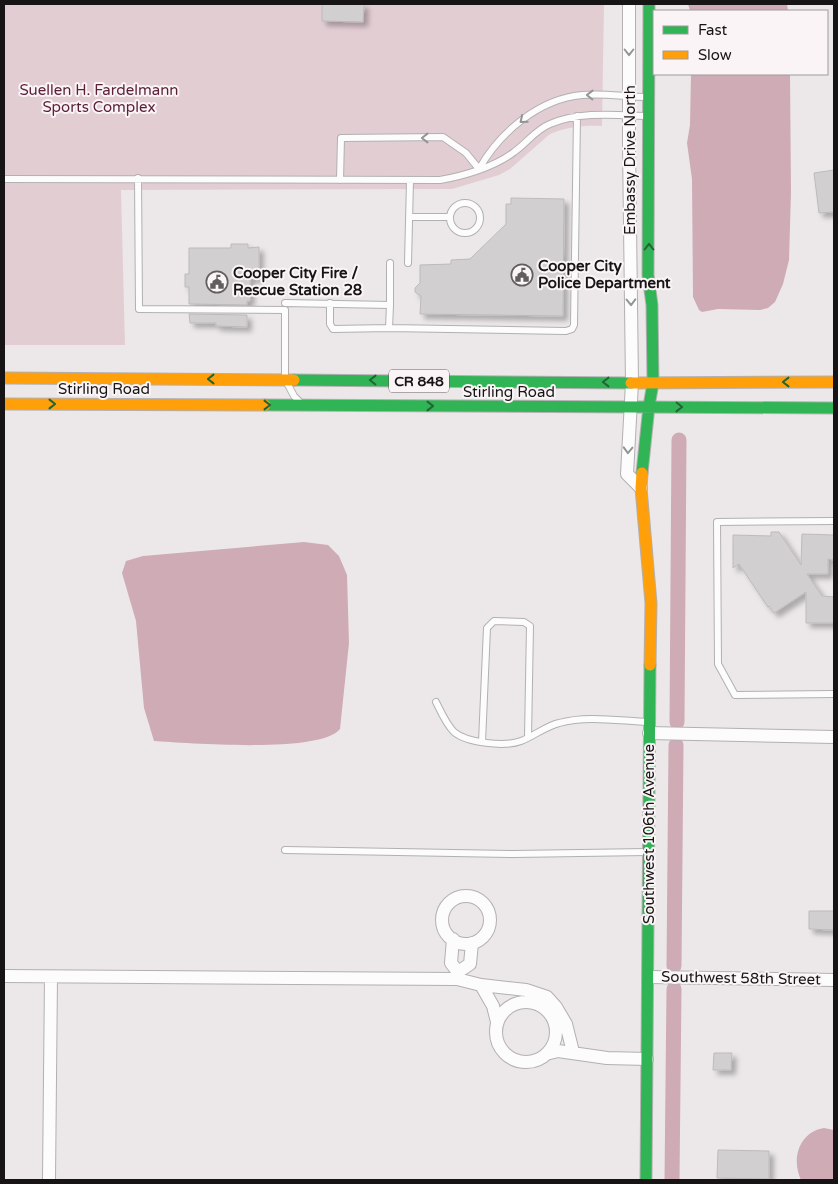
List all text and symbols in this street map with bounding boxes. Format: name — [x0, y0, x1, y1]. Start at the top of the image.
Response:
legend — [653, 10, 828, 75]
text: Fast — [698, 21, 728, 39]
text: Slow — [698, 46, 732, 64]
one-way arrow — [624, 49, 634, 57]
park label: Suellen H. Fardelmann Sports Complex — [20, 81, 178, 116]
street label: Embassy Drive North — [621, 85, 639, 235]
one-way arrow — [586, 90, 594, 100]
one-way arrow — [520, 114, 529, 122]
one-way arrow — [421, 132, 429, 143]
one-way arrow — [644, 243, 654, 250]
place label: Cooper City Police Department — [538, 257, 671, 293]
public building icon: Cooper City Police Department — [510, 263, 534, 287]
place label: Cooper City Fire / Rescue Station 28 — [233, 264, 363, 299]
public building icon: Cooper City Fire / Rescue Station 28 — [205, 270, 229, 294]
one-way arrow — [626, 299, 636, 307]
road number: CR 848 — [389, 370, 449, 392]
one-way arrow — [206, 374, 214, 384]
one-way arrow — [369, 375, 376, 385]
one-way arrow — [601, 377, 609, 387]
one-way arrow — [781, 377, 789, 387]
street label: Stirling Road — [58, 380, 150, 398]
street label: Stirling Road — [463, 383, 555, 401]
one-way arrow — [49, 399, 57, 409]
one-way arrow — [264, 400, 272, 410]
one-way arrow — [426, 401, 434, 411]
one-way arrow — [676, 402, 684, 412]
one-way arrow — [623, 447, 633, 455]
street label: Southwest 106th Avenue — [640, 744, 658, 924]
street label: Southwest 58th Street — [661, 968, 821, 988]

